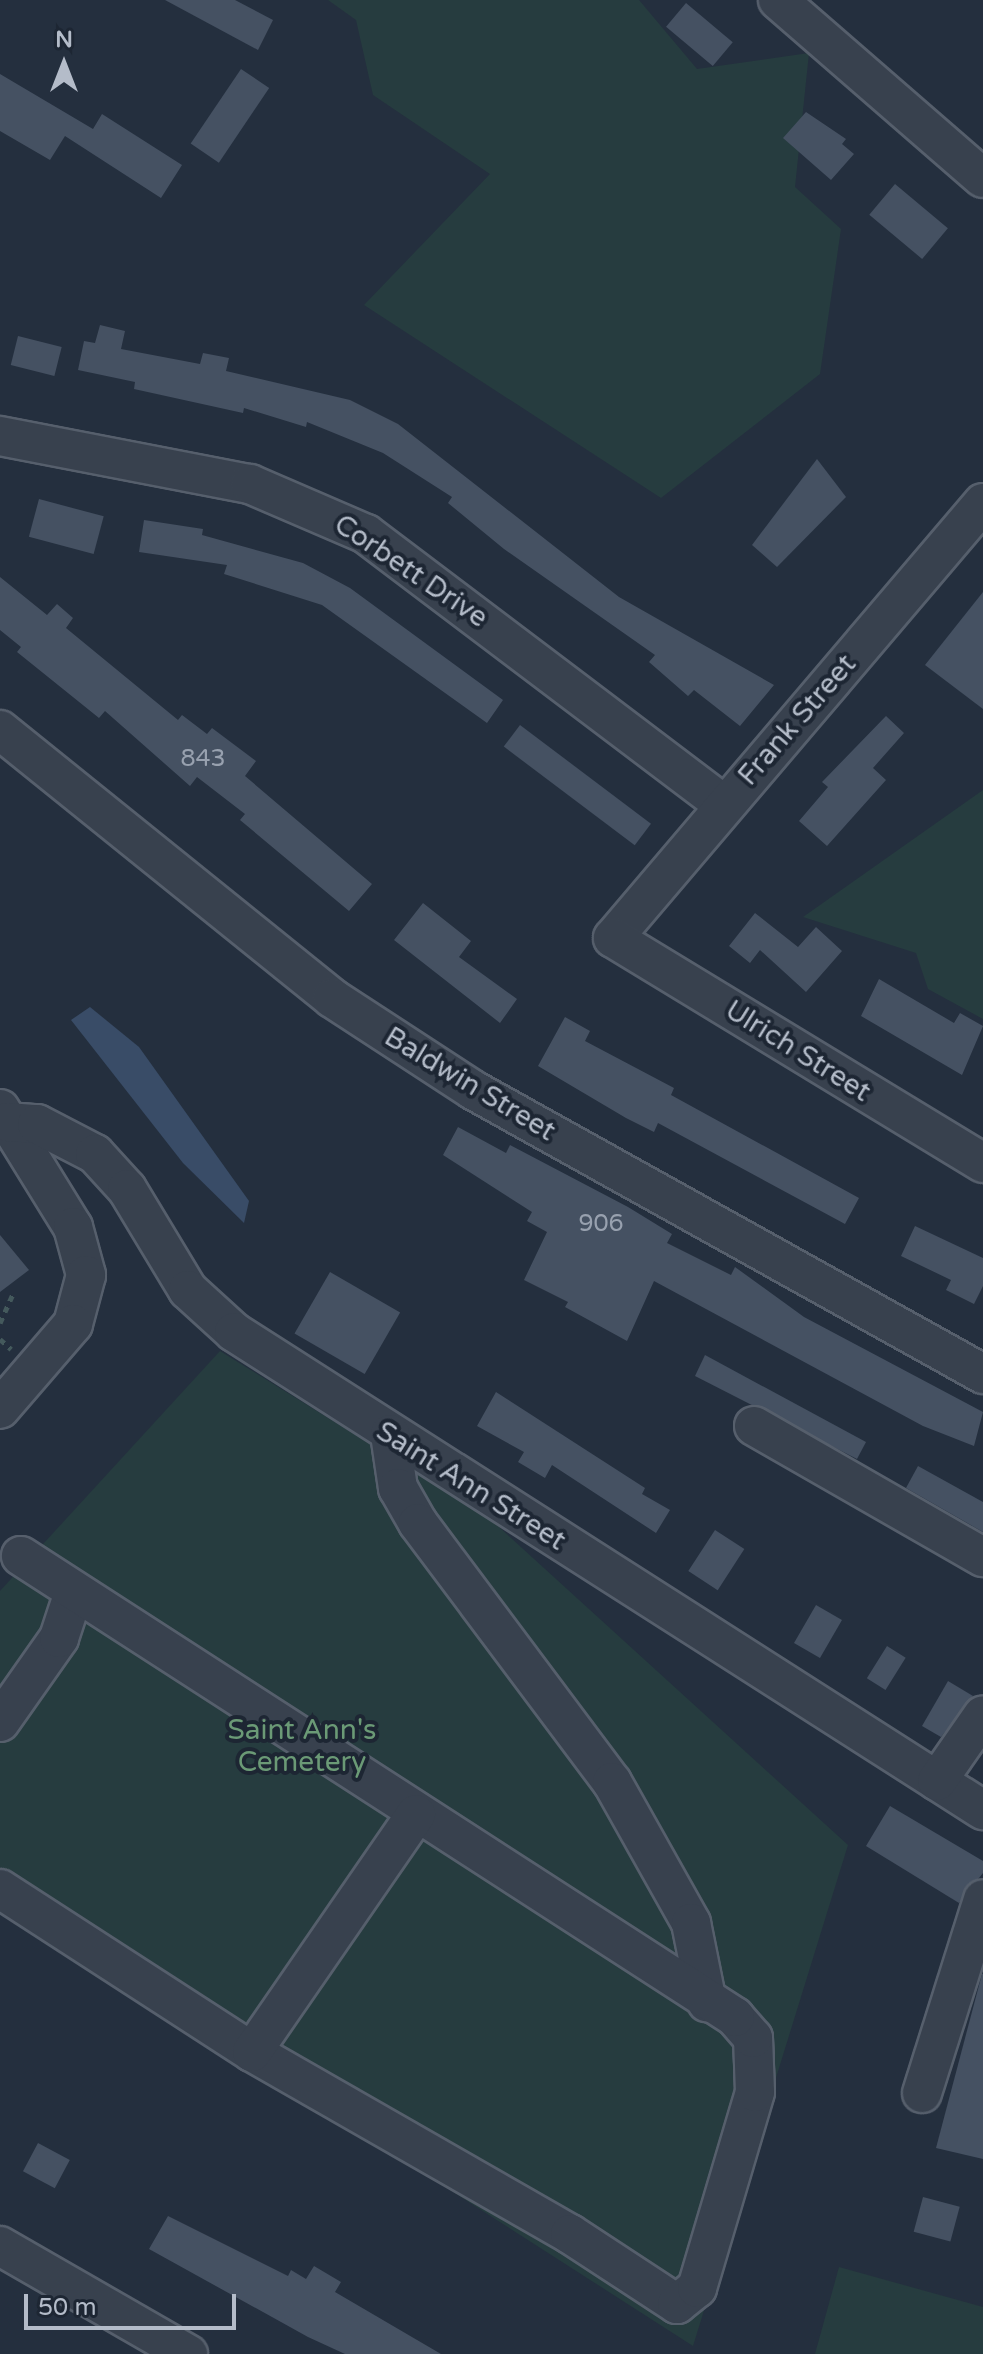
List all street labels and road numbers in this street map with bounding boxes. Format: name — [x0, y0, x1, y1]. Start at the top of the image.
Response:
street label: Corbett Drive — [328, 507, 494, 635]
street label: Frank Street — [731, 648, 863, 792]
street label: Ulrich Street — [719, 993, 877, 1109]
street label: Baldwin Street — [379, 1020, 561, 1148]
street label: Saint Ann Street — [370, 1414, 572, 1558]

